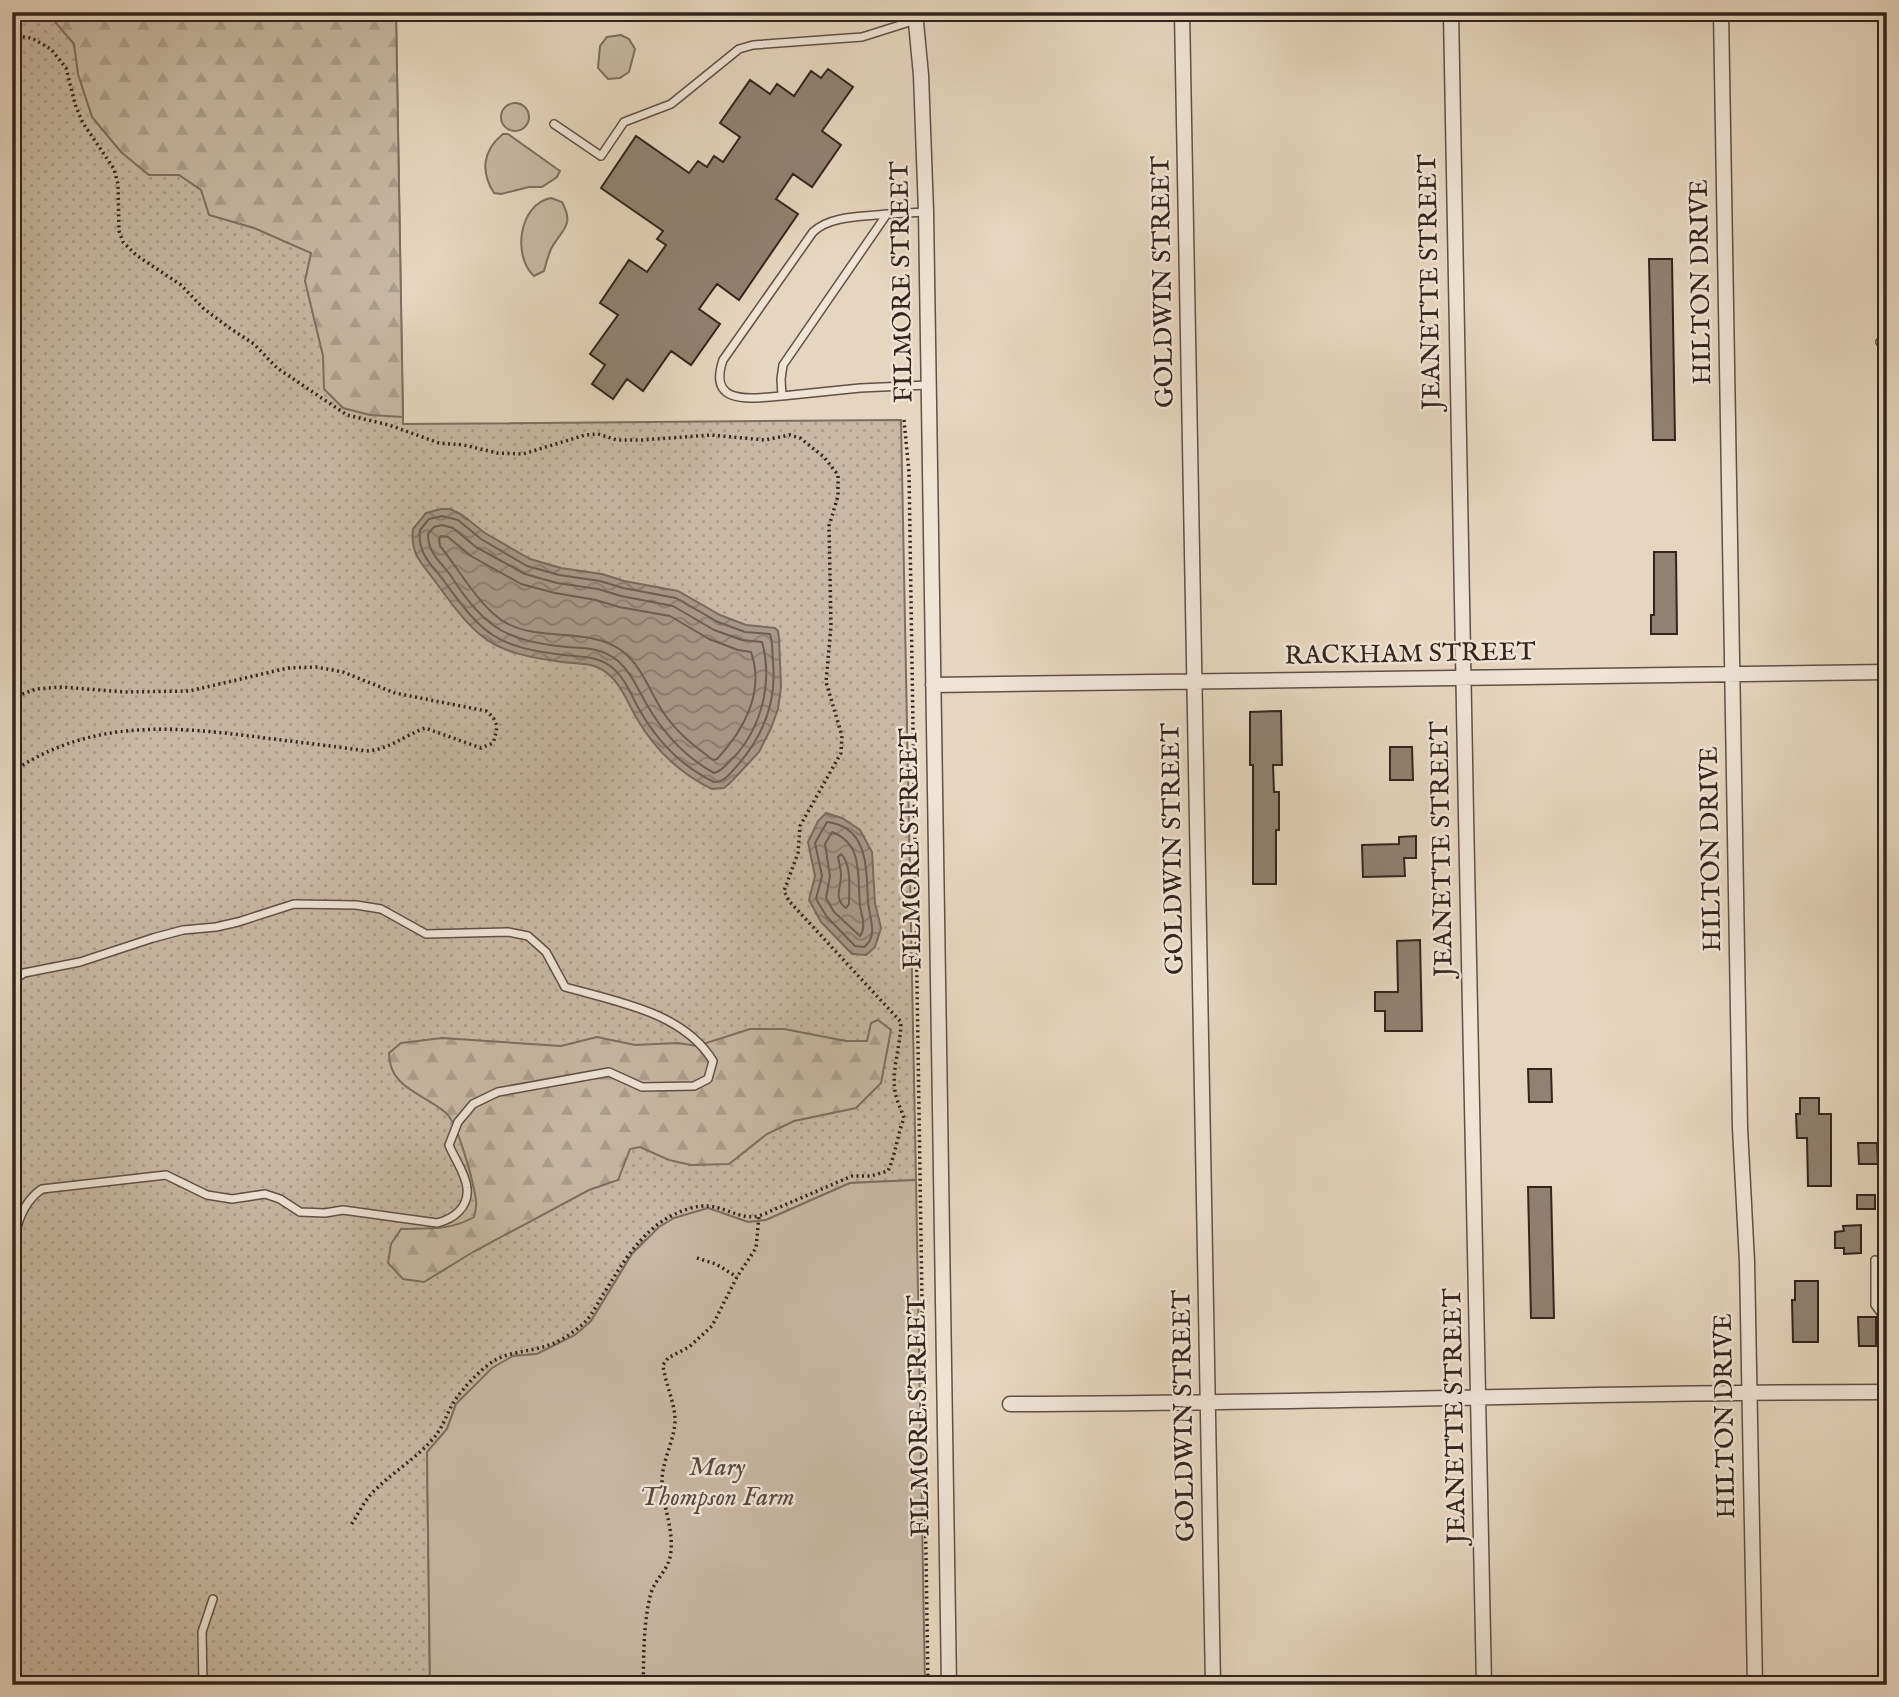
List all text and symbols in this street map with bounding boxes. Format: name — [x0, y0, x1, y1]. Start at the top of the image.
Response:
street label: JEANETTE STREET — [1411, 154, 1449, 413]
street label: GOLDWIN STREET — [1144, 156, 1182, 408]
street label: FILMORE STREET — [883, 161, 921, 403]
street label: HILTON DRIVE — [1683, 179, 1719, 385]
street label: RACKHAM STREET — [1284, 635, 1536, 673]
street label: JEANETTE STREET — [1423, 721, 1461, 980]
street label: GOLDWIN STREET — [1154, 723, 1192, 975]
street label: FILMORE STREET — [892, 728, 930, 970]
street label: HILTON DRIVE — [1693, 746, 1729, 952]
street label: JEANETTE STREET — [1436, 1288, 1474, 1547]
street label: GOLDWIN STREET — [1165, 1290, 1203, 1542]
street label: FILMORE STREET — [900, 1295, 938, 1537]
street label: HILTON DRIVE — [1707, 1313, 1743, 1519]
park label: Mary Thompson Farm — [639, 1451, 795, 1514]

